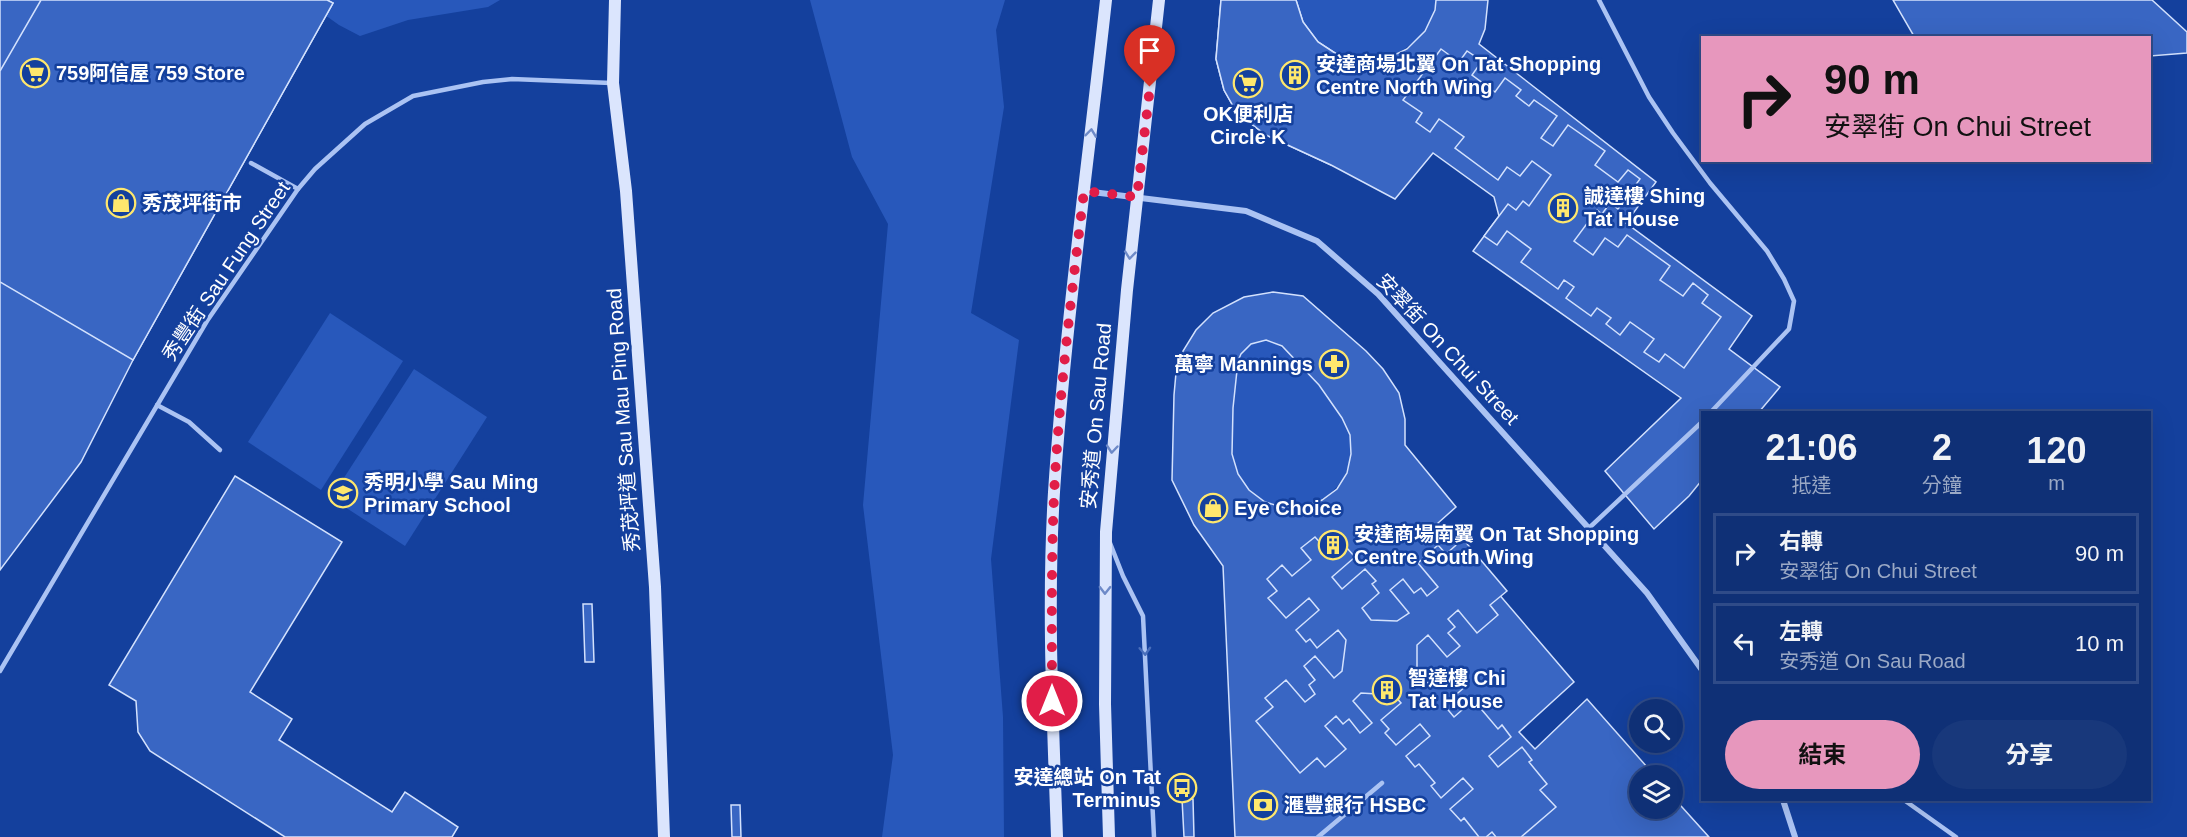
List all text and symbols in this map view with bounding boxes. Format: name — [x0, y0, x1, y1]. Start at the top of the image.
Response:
pin — [1124, 25, 1175, 87]
icon: arrive — [1133, 34, 1166, 67]
place label: 安達商場北翼 On Tat Shopping Centre North Wing — [1316, 53, 1601, 98]
text: 90 m — [1824, 56, 1920, 103]
supermarket icon: 759阿信屋 759 Store — [19, 57, 51, 89]
building icon: 安達商場北翼 On Tat Shopping Centre North Wing — [1279, 59, 1311, 91]
icon: right — [1725, 60, 1803, 138]
place label: 759阿信屋 759 Store — [56, 62, 245, 84]
supermarket icon: OK便利店 Circle K — [1232, 67, 1264, 99]
place label: OK便利店 Circle K — [1203, 103, 1293, 148]
text: 安翠街 On Chui Street — [1824, 112, 2091, 142]
one-way arrow — [1084, 128, 1097, 137]
street label: 秀豐街 Sau Fung Street — [158, 177, 294, 365]
place label: 誠達樓 Shing Tat House — [1584, 185, 1705, 230]
shop icon: 秀茂坪街市 — [105, 187, 137, 219]
place label: 秀茂坪街市 — [142, 192, 242, 214]
building icon: 誠達樓 Shing Tat House — [1547, 192, 1579, 224]
one-way arrow — [1125, 251, 1137, 260]
street label: 安翠街 On Chui Street — [1372, 269, 1524, 429]
street label: 秀茂坪道 Sau Mau Ping Road — [603, 287, 643, 553]
street label: 安秀道 On Sau Road — [1077, 322, 1115, 510]
pharmacy icon: 萬寧 Mannings — [1318, 348, 1350, 380]
place label: 萬寧 Mannings — [1174, 353, 1313, 375]
text: 21:06 — [1765, 427, 1858, 468]
text: 2 — [1932, 427, 1952, 468]
text: 120 — [2026, 430, 2087, 471]
one-way arrow — [1106, 445, 1119, 454]
place label: 秀明小學 Sau Ming Primary School — [364, 471, 538, 516]
text: m — [2048, 472, 2065, 494]
text: 抵達 — [1791, 474, 1831, 496]
text: 分鐘 — [1922, 474, 1962, 496]
school or university icon: 秀明小學 Sau Ming Primary School — [327, 477, 359, 509]
shop icon: Eye Choice — [1197, 492, 1229, 524]
place label: Eye Choice — [1234, 497, 1342, 519]
place label: 安達商場南翼 On Tat Shopping Centre South Wing — [1354, 523, 1639, 568]
building icon: 安達商場南翼 On Tat Shopping Centre South Wing — [1317, 529, 1349, 561]
text: 右轉 — [1779, 529, 1823, 554]
icon: right — [1728, 537, 1761, 570]
text: 90 m — [2075, 541, 2124, 566]
text: 安翠街 On Chui Street — [1779, 560, 1977, 582]
one-way arrow — [1099, 586, 1111, 595]
text: 左轉 — [1779, 619, 1823, 644]
icon: left — [1728, 627, 1761, 660]
text: 10 m — [2075, 631, 2124, 656]
one-way arrow — [1138, 647, 1151, 656]
text: 安秀道 On Sau Road — [1779, 650, 1966, 672]
place label: 智達樓 Chi Tat House — [1408, 667, 1506, 712]
position arrow — [1020, 669, 1084, 733]
building icon: 智達樓 Chi Tat House — [1371, 674, 1403, 706]
map controls — [1629, 699, 1683, 819]
button: search — [1629, 699, 1683, 753]
button: 結束 — [1725, 720, 1920, 789]
button: 分享 — [1932, 720, 2127, 789]
button: layers — [1629, 765, 1683, 819]
place label: 安達總站 On Tat Terminus — [1014, 766, 1161, 811]
bus stop icon: 安達總站 On Tat Terminus — [1166, 772, 1198, 804]
bank icon: 滙豐銀行 HSBC — [1247, 789, 1279, 821]
place label: 滙豐銀行 HSBC — [1284, 794, 1426, 816]

